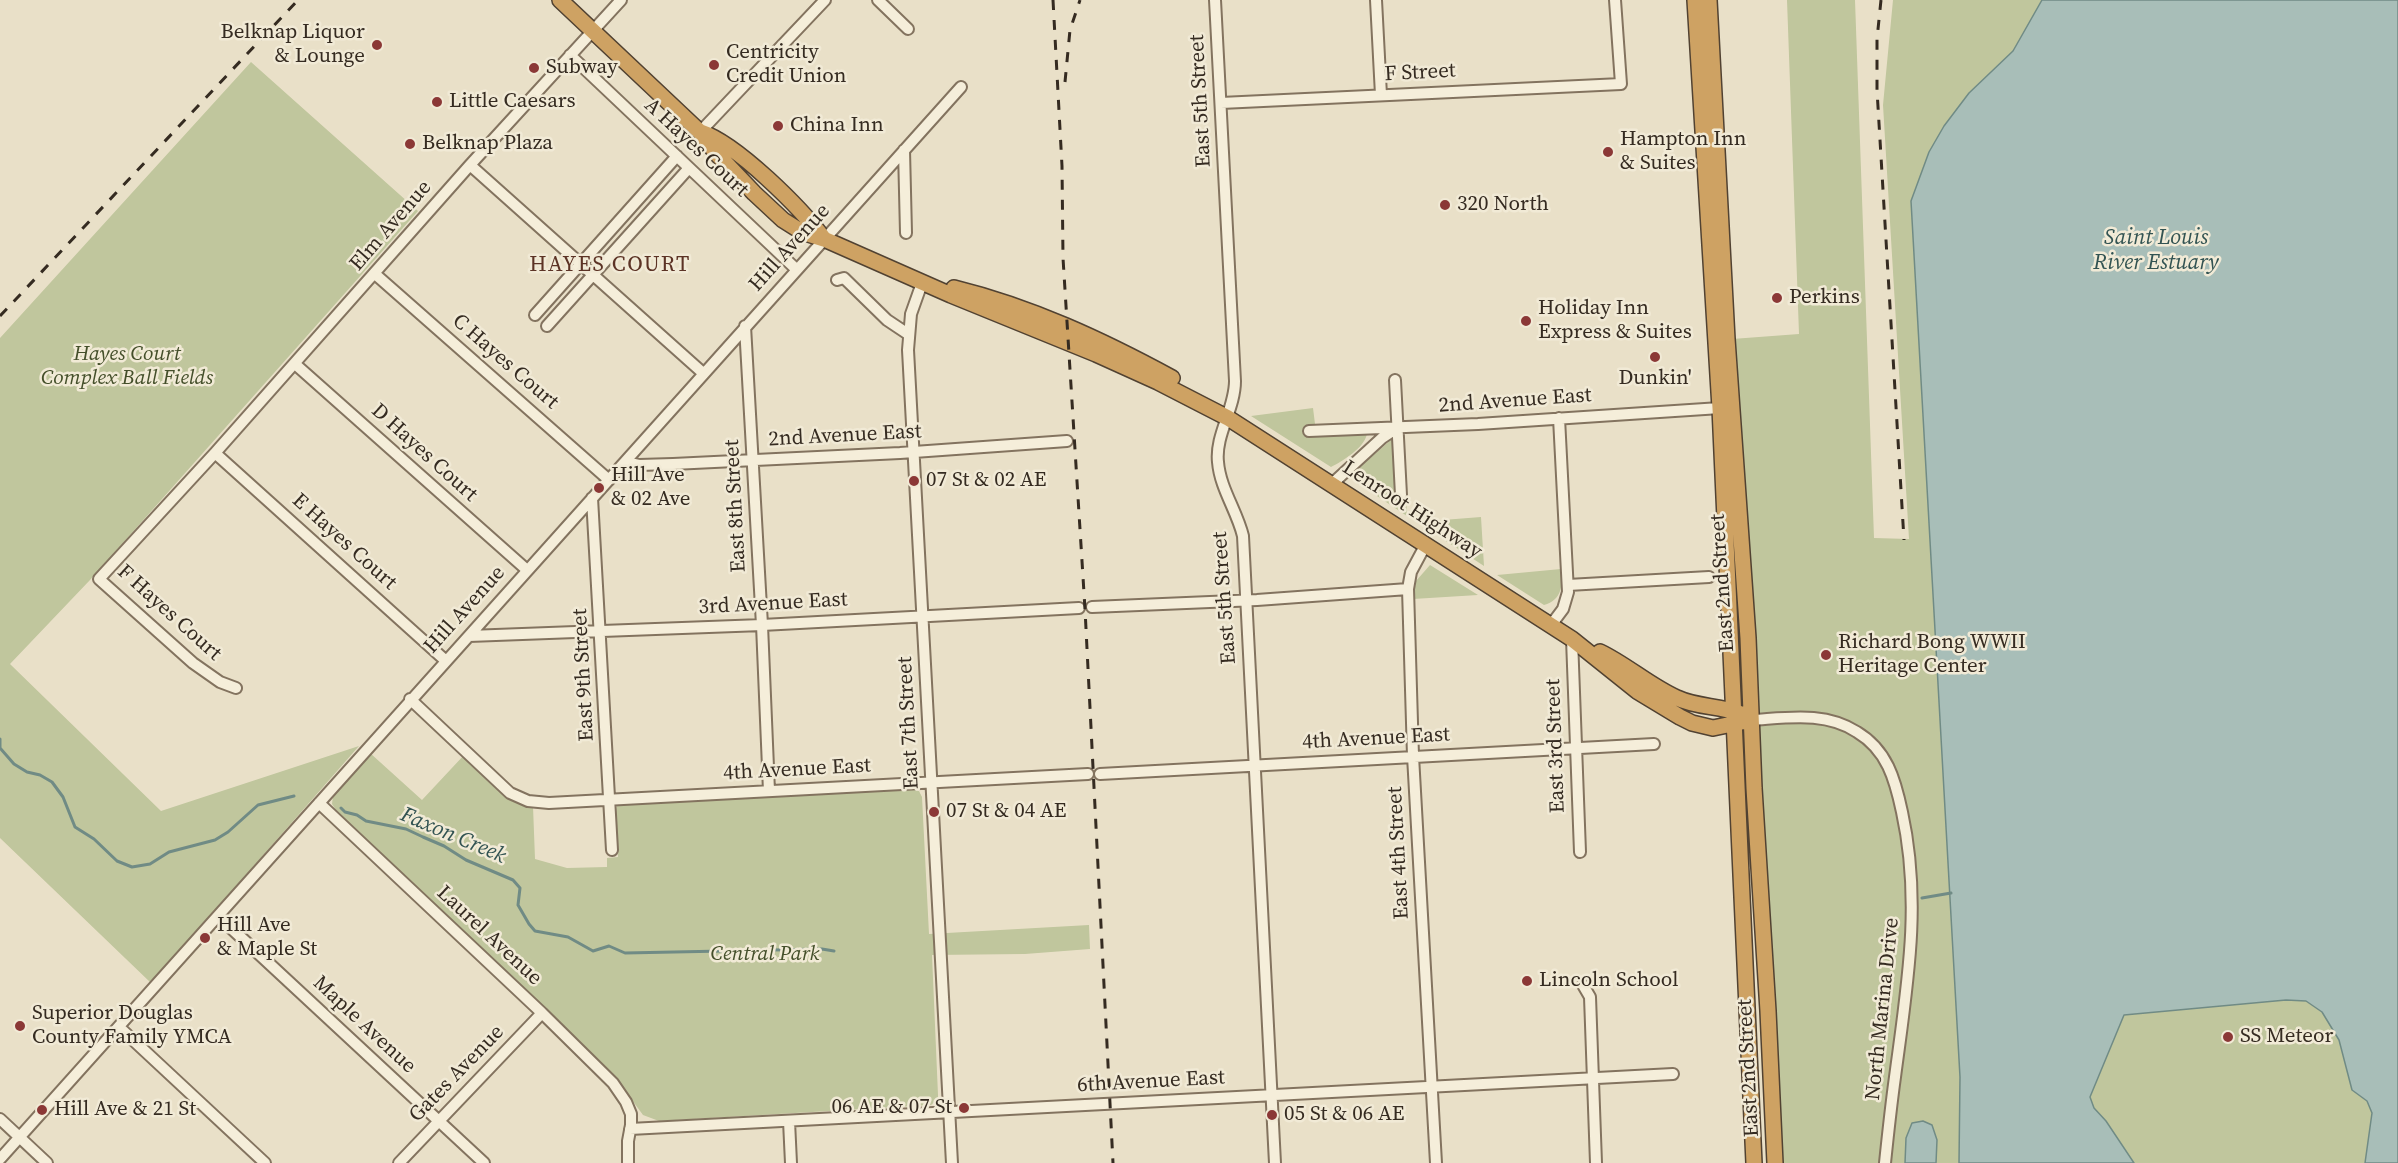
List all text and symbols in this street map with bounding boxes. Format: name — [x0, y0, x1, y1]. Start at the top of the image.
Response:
place label: Belknap Liquor & Lounge — [220, 20, 365, 70]
street label: East 5th Street — [1185, 34, 1217, 168]
marker: Belknap Liquor & Lounge — [370, 38, 384, 52]
place label: Centricity Credit Union — [726, 40, 846, 90]
place label: Subway — [546, 55, 618, 81]
marker: Centricity Credit Union — [707, 58, 721, 72]
street label: F Street — [1384, 59, 1456, 87]
marker: Subway — [527, 61, 541, 75]
place label: Little Caesars — [449, 89, 576, 115]
street label: A Hayes Court — [639, 93, 753, 203]
marker: Little Caesars — [430, 95, 444, 109]
place label: China Inn — [790, 113, 884, 139]
marker: China Inn — [771, 119, 785, 133]
place label: Hampton Inn & Suites — [1620, 127, 1747, 177]
place label: Belknap Plaza — [422, 131, 553, 157]
marker: Belknap Plaza — [403, 137, 417, 151]
marker: Hampton Inn & Suites — [1601, 145, 1615, 159]
street label: Elm Avenue — [345, 176, 437, 276]
place label: 320 North — [1457, 192, 1549, 218]
marker: 320 North — [1438, 198, 1452, 212]
street label: Hill Avenue — [744, 199, 836, 297]
water label: Saint Louis River Estuary — [2093, 225, 2219, 276]
district label: HAYES COURT — [529, 252, 691, 278]
place label: Perkins — [1789, 285, 1860, 311]
marker: Perkins — [1770, 291, 1784, 305]
place label: Holiday Inn Express & Suites — [1538, 296, 1692, 346]
street label: C Hayes Court — [447, 309, 563, 415]
marker: Holiday Inn Express & Suites — [1519, 314, 1533, 328]
park label: Hayes Court Complex Ball Fields — [41, 342, 213, 392]
marker: Dunkin' — [1648, 350, 1662, 364]
place label: Dunkin' — [1618, 366, 1692, 392]
street label: 2nd Avenue East — [1438, 383, 1592, 419]
street label: D Hayes Court — [366, 399, 482, 507]
street label: 2nd Avenue East — [768, 419, 922, 453]
street label: East 8th Street — [720, 439, 752, 573]
street label: Lenroot Highway — [1337, 455, 1487, 565]
place label: Hill Ave & 02 Ave — [611, 463, 690, 513]
place label: 07 St & 02 AE — [926, 468, 1046, 494]
marker: 07 St & 02 AE — [907, 474, 921, 488]
marker: Hill Ave & 02 Ave — [592, 481, 606, 495]
street label: E Hayes Court — [286, 488, 402, 596]
street label: East 2nd Street — [1706, 513, 1740, 653]
street label: East 5th Street — [1208, 531, 1242, 665]
street label: F Hayes Court — [112, 560, 226, 666]
street label: Hill Avenue — [419, 561, 511, 659]
street label: 3rd Avenue East — [698, 588, 848, 620]
street label: East 9th Street — [568, 608, 600, 742]
place label: Richard Bong WWII Heritage Center — [1838, 630, 2026, 680]
marker: Richard Bong WWII Heritage Center — [1819, 648, 1833, 662]
street label: East 7th Street — [893, 656, 925, 790]
street label: East 3rd Street — [1541, 678, 1571, 814]
street label: 4th Avenue East — [1301, 723, 1451, 755]
street label: 4th Avenue East — [722, 754, 872, 786]
street label: East 4th Street — [1383, 786, 1415, 920]
place label: 07 St & 04 AE — [946, 799, 1066, 825]
water label: Faxon Creek — [396, 802, 510, 870]
marker: 07 St & 04 AE — [927, 805, 941, 819]
street label: Laurel Avenue — [431, 881, 547, 991]
place label: Hill Ave & Maple St — [217, 913, 317, 963]
street label: North Marina Drive — [1861, 916, 1905, 1102]
marker: Hill Ave & Maple St — [198, 931, 212, 945]
park label: Central Park — [710, 942, 820, 968]
place label: Lincoln School — [1539, 968, 1678, 994]
street label: Maple Avenue — [307, 971, 421, 1079]
marker: Lincoln School — [1520, 974, 1534, 988]
street label: East 2nd Street — [1733, 998, 1765, 1138]
place label: Superior Douglas County Family YMCA — [32, 1001, 232, 1051]
marker: Superior Douglas County Family YMCA — [13, 1019, 27, 1033]
street label: Gates Avenue — [404, 1020, 510, 1128]
place label: SS Meteor — [2240, 1024, 2333, 1050]
marker: SS Meteor — [2221, 1030, 2235, 1044]
street label: 6th Avenue East — [1076, 1066, 1226, 1098]
place label: 06 AE & 07 St — [832, 1095, 952, 1121]
place label: Hill Ave & 21 St — [54, 1097, 196, 1123]
marker: 06 AE & 07 St — [957, 1101, 971, 1115]
place label: 05 St & 06 AE — [1284, 1102, 1404, 1128]
marker: Hill Ave & 21 St — [35, 1103, 49, 1117]
marker: 05 St & 06 AE — [1265, 1108, 1279, 1122]

